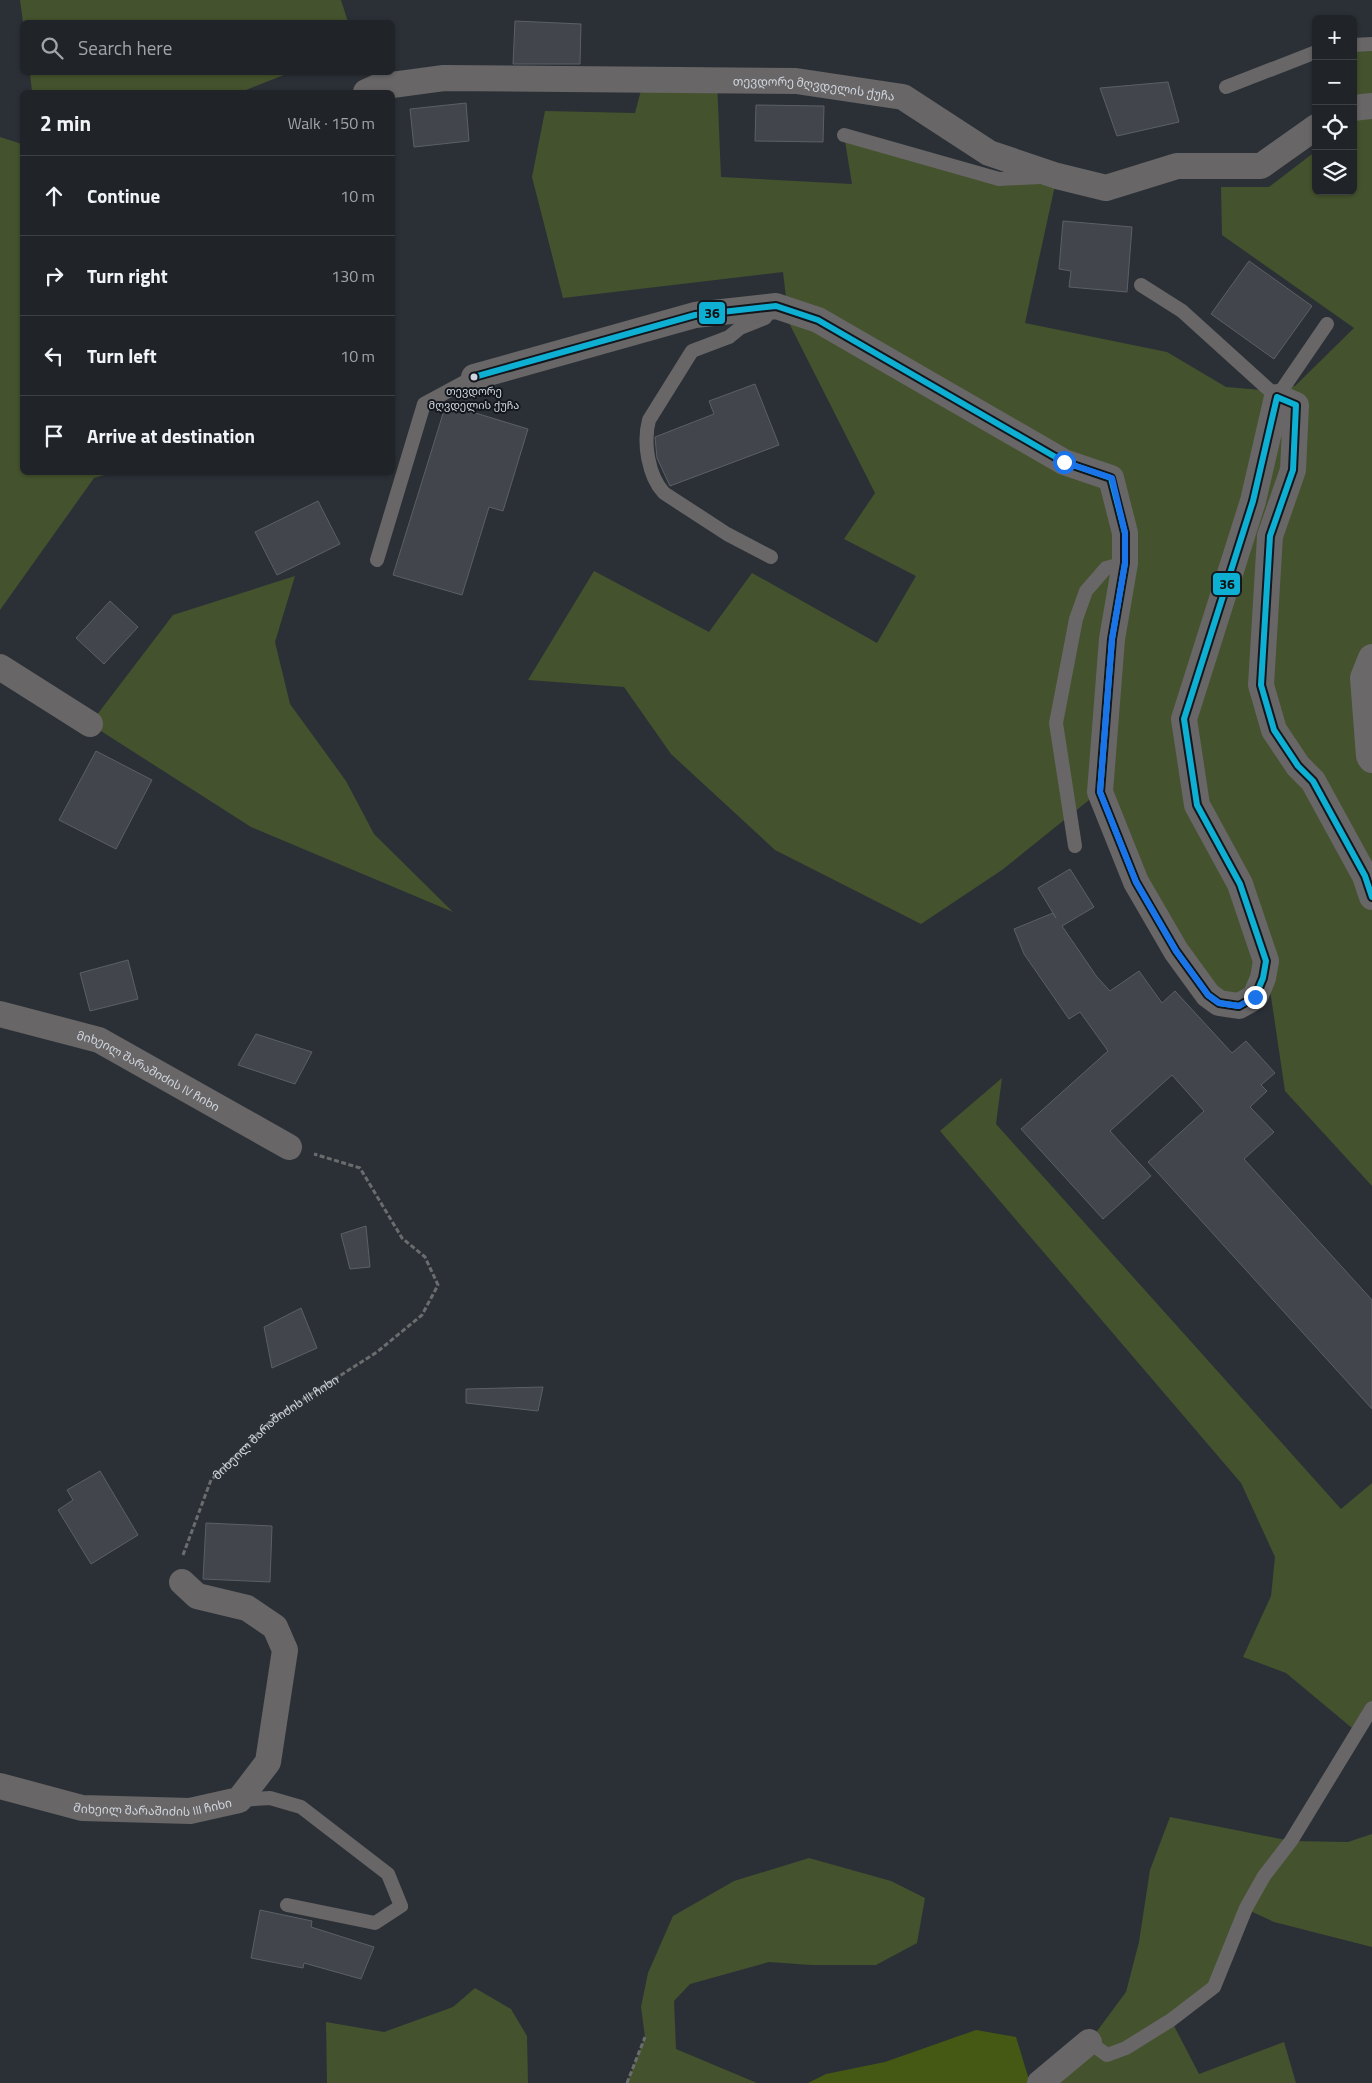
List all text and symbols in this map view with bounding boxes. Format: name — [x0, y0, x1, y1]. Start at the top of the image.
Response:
map controls — [1312, 15, 1357, 195]
button: + — [1312, 15, 1357, 60]
search box — [20, 20, 395, 75]
text: Search here — [78, 33, 172, 62]
icon: search — [38, 34, 66, 62]
button: − — [1312, 60, 1357, 105]
street label: თევდორე მღვდელის ქუჩა — [733, 71, 896, 105]
button: locate — [1312, 105, 1357, 150]
text: 2 min — [40, 107, 91, 139]
text: Walk · 150 m — [287, 111, 375, 135]
button: layers — [1312, 150, 1357, 195]
text: Continue — [87, 181, 160, 210]
icon: ahead — [40, 182, 68, 210]
text: 10 m — [340, 184, 375, 208]
text: Turn right — [87, 261, 168, 290]
icon: right — [40, 262, 68, 290]
text: 130 m — [331, 264, 375, 288]
line badge: 36 — [698, 301, 726, 325]
text: 36 — [704, 302, 720, 323]
text: Turn left — [87, 341, 157, 370]
icon: left — [40, 342, 68, 370]
text: 10 m — [340, 344, 375, 368]
marker: თევდორე მღვდელის ქუჩა — [469, 372, 479, 382]
place label: თევდორე მღვდელის ქუჩა — [429, 383, 519, 413]
text: Arrive at destination — [87, 421, 255, 450]
icon: arrive — [40, 422, 68, 450]
route start — [1053, 451, 1076, 474]
line badge: 36 — [1212, 572, 1241, 596]
text: 36 — [1219, 573, 1235, 594]
route end — [1244, 986, 1267, 1009]
street label: მიხეილ შარაშიძის IV ჩიხი — [75, 1025, 224, 1116]
street label: მიხეილ შარაშიძის III ჩიხი — [208, 1369, 342, 1484]
street label: მიხეილ შარაშიძის III ჩიხი — [71, 1792, 234, 1821]

